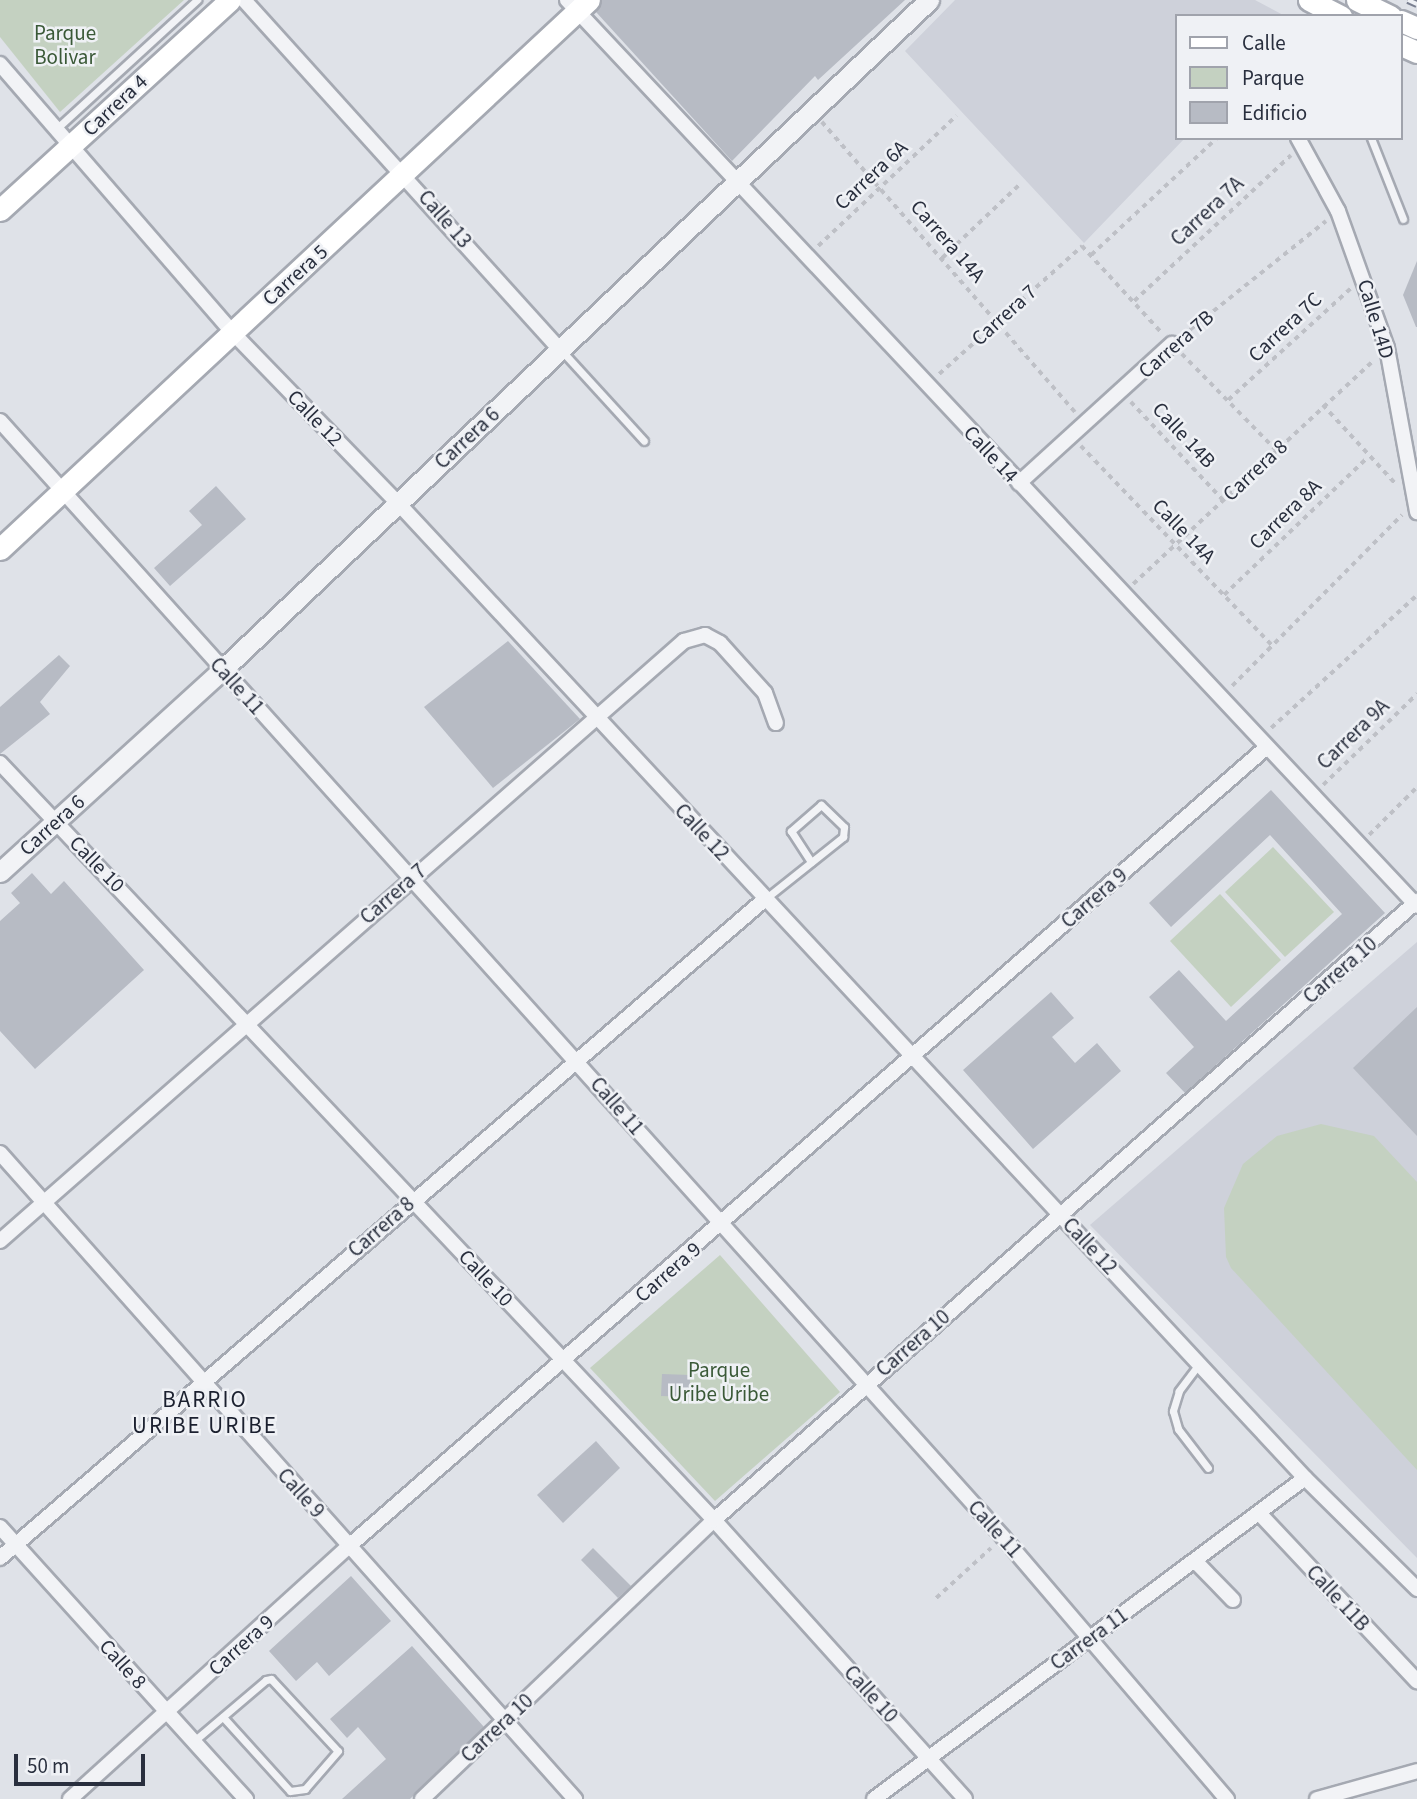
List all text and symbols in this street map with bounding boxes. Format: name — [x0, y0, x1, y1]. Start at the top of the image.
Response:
legend — [1176, 14, 1403, 140]
park label: Parque Bolivar — [34, 20, 96, 70]
text: Calle — [1242, 28, 1286, 58]
text: Parque — [1242, 63, 1304, 93]
street label: Carrera 4 — [77, 69, 153, 141]
text: Edificio — [1242, 98, 1307, 128]
street label: Carrera 6A — [829, 135, 913, 215]
street label: Carrera 7A — [1165, 171, 1249, 251]
street label: Calle 13 — [413, 185, 477, 253]
street label: Carrera 14A — [905, 195, 991, 287]
street label: Carrera 5 — [257, 239, 333, 311]
street label: Calle 14D — [1352, 276, 1400, 362]
street label: Carrera 7 — [966, 279, 1042, 351]
street label: Carrera 7C — [1243, 287, 1327, 367]
street label: Carrera 7B — [1133, 304, 1219, 384]
street label: Calle 12 — [282, 385, 348, 451]
street label: Calle 14B — [1147, 397, 1221, 473]
street label: Carrera 6 — [429, 402, 505, 474]
street label: Calle 14 — [958, 420, 1024, 488]
street label: Carrera 8 — [1217, 434, 1293, 506]
street label: Carrera 8A — [1244, 473, 1326, 555]
street label: Calle 14A — [1147, 493, 1221, 569]
street label: Calle 11 — [205, 652, 269, 720]
street label: Carrera 9A — [1312, 693, 1394, 775]
street label: Carrera 6 — [14, 789, 90, 861]
street label: Calle 12 — [669, 798, 735, 866]
street label: Calle 10 — [64, 831, 130, 897]
street label: Carrera 7 — [355, 858, 431, 930]
street label: Carrera 9 — [1056, 862, 1132, 934]
street label: Carrera 10 — [1298, 931, 1382, 1009]
street label: Calle 11 — [585, 1072, 649, 1140]
street label: Carrera 8 — [343, 1191, 419, 1263]
street label: Calle 12 — [1057, 1212, 1123, 1280]
street label: Carrera 9 — [630, 1236, 706, 1308]
street label: Calle 10 — [453, 1244, 519, 1312]
street label: Carrera 10 — [871, 1304, 955, 1382]
park label: Parque Uribe Uribe — [669, 1357, 769, 1407]
district label: BARRIO URIBE URIBE — [133, 1386, 277, 1440]
street label: Calle 9 — [272, 1463, 330, 1523]
street label: Calle 11 — [963, 1495, 1027, 1563]
street label: Calle 11B — [1301, 1560, 1375, 1636]
street label: Carrera 11 — [1045, 1602, 1133, 1676]
street label: Carrera 9 — [203, 1609, 279, 1681]
street label: Calle 8 — [94, 1634, 152, 1694]
street label: Calle 10 — [839, 1660, 903, 1728]
street label: Carrera 10 — [456, 1688, 538, 1768]
scale bar — [18, 1740, 149, 1784]
text: 50 m — [27, 1751, 69, 1781]

